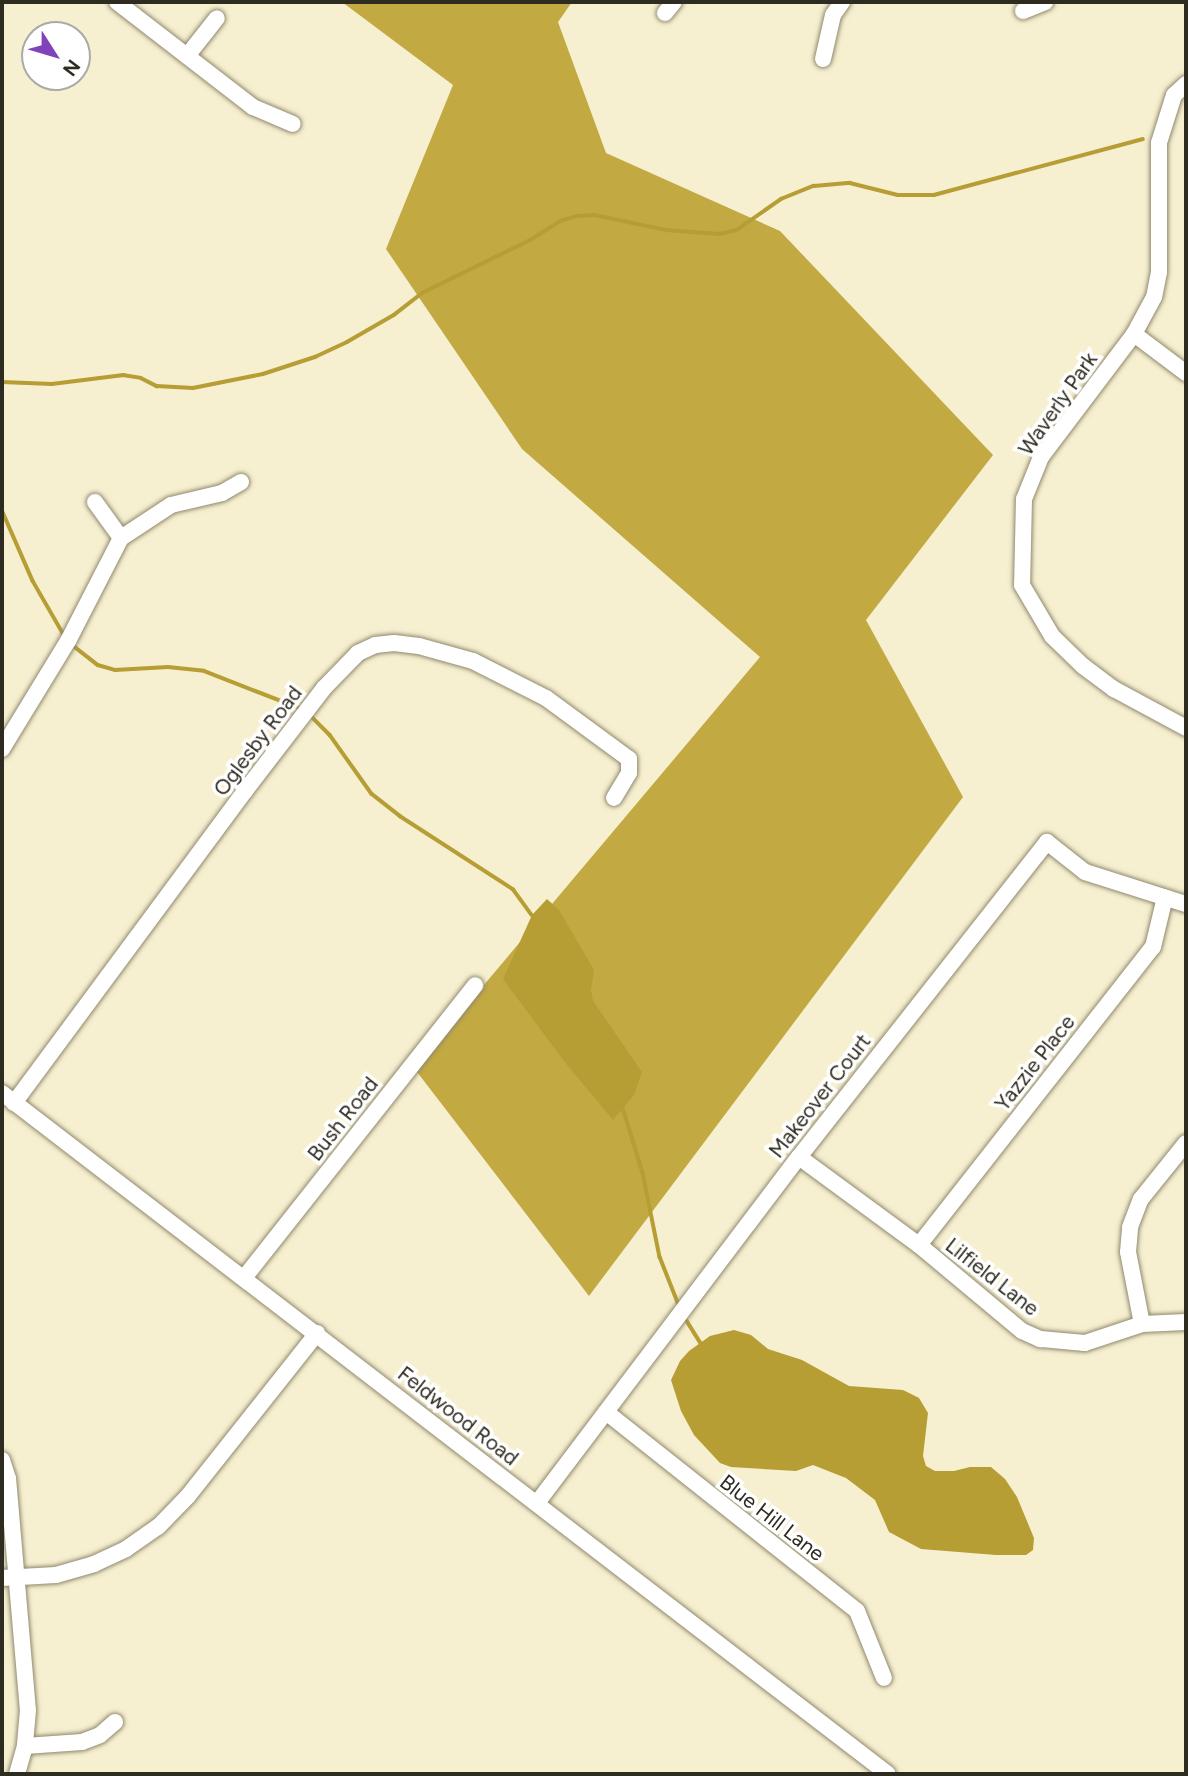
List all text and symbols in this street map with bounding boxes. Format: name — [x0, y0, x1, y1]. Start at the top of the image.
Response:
north arrow — [21, 21, 91, 91]
text: N — [58, 55, 85, 81]
street label: Waverly Park — [1013, 348, 1103, 460]
street label: Oglesby Road — [208, 681, 308, 801]
street label: Yazzie Place — [990, 1010, 1080, 1116]
street label: Makeover Court — [764, 1029, 876, 1163]
street label: Bush Road — [302, 1072, 384, 1166]
street label: Lilfield Lane — [940, 1233, 1044, 1321]
street label: Feldwood Road — [393, 1361, 523, 1471]
street label: Blue Hill Lane — [715, 1469, 829, 1567]

